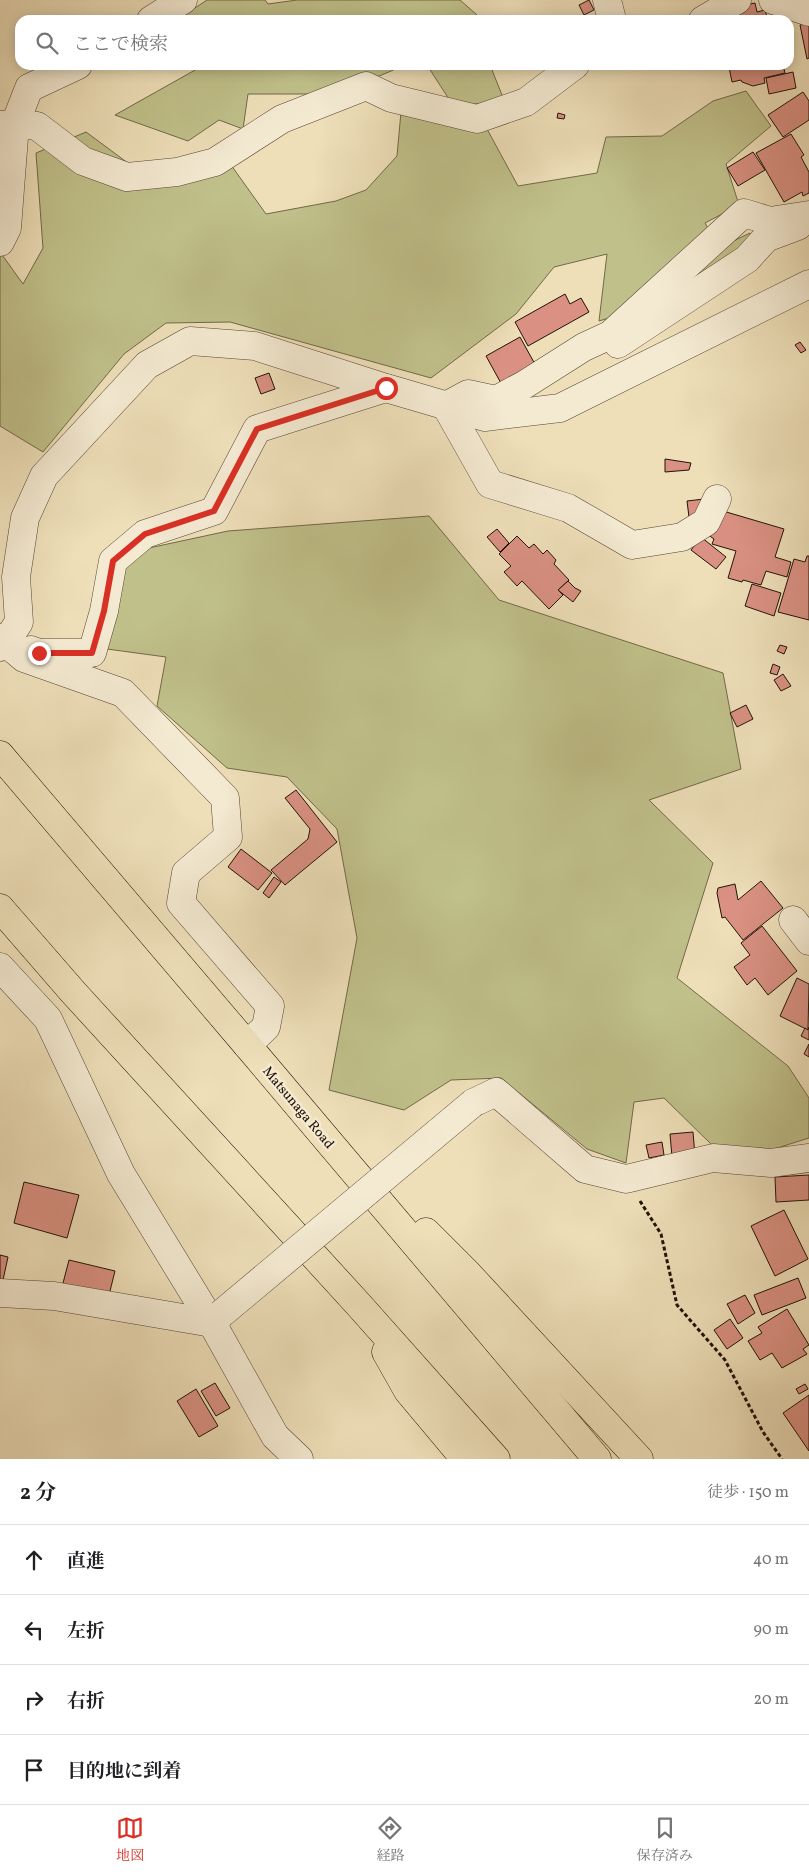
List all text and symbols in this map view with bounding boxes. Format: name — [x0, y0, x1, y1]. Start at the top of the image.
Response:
search box — [15, 15, 794, 70]
icon: search — [33, 29, 61, 57]
text: ここで検索 — [73, 32, 168, 58]
route start — [375, 377, 398, 400]
route end — [28, 642, 51, 665]
street label: Matsunaga Road — [258, 1063, 338, 1153]
text: 2 分 — [20, 1479, 56, 1508]
text: 徒歩 · 150 m — [707, 1482, 789, 1504]
icon: ahead — [20, 1546, 48, 1574]
text: 直進 — [67, 1549, 105, 1575]
text: 40 m — [753, 1549, 789, 1571]
icon: left — [20, 1616, 48, 1644]
text: 左折 — [67, 1619, 105, 1645]
text: 90 m — [753, 1619, 789, 1641]
icon: right — [20, 1686, 48, 1714]
text: 右折 — [67, 1689, 105, 1715]
text: 20 m — [754, 1689, 789, 1711]
icon: arrive — [20, 1756, 48, 1784]
text: 目的地に到着 — [67, 1759, 181, 1785]
tab: 地図 — [116, 1814, 144, 1866]
tab: 経路 — [376, 1814, 404, 1866]
tab: 保存済み — [637, 1814, 693, 1866]

